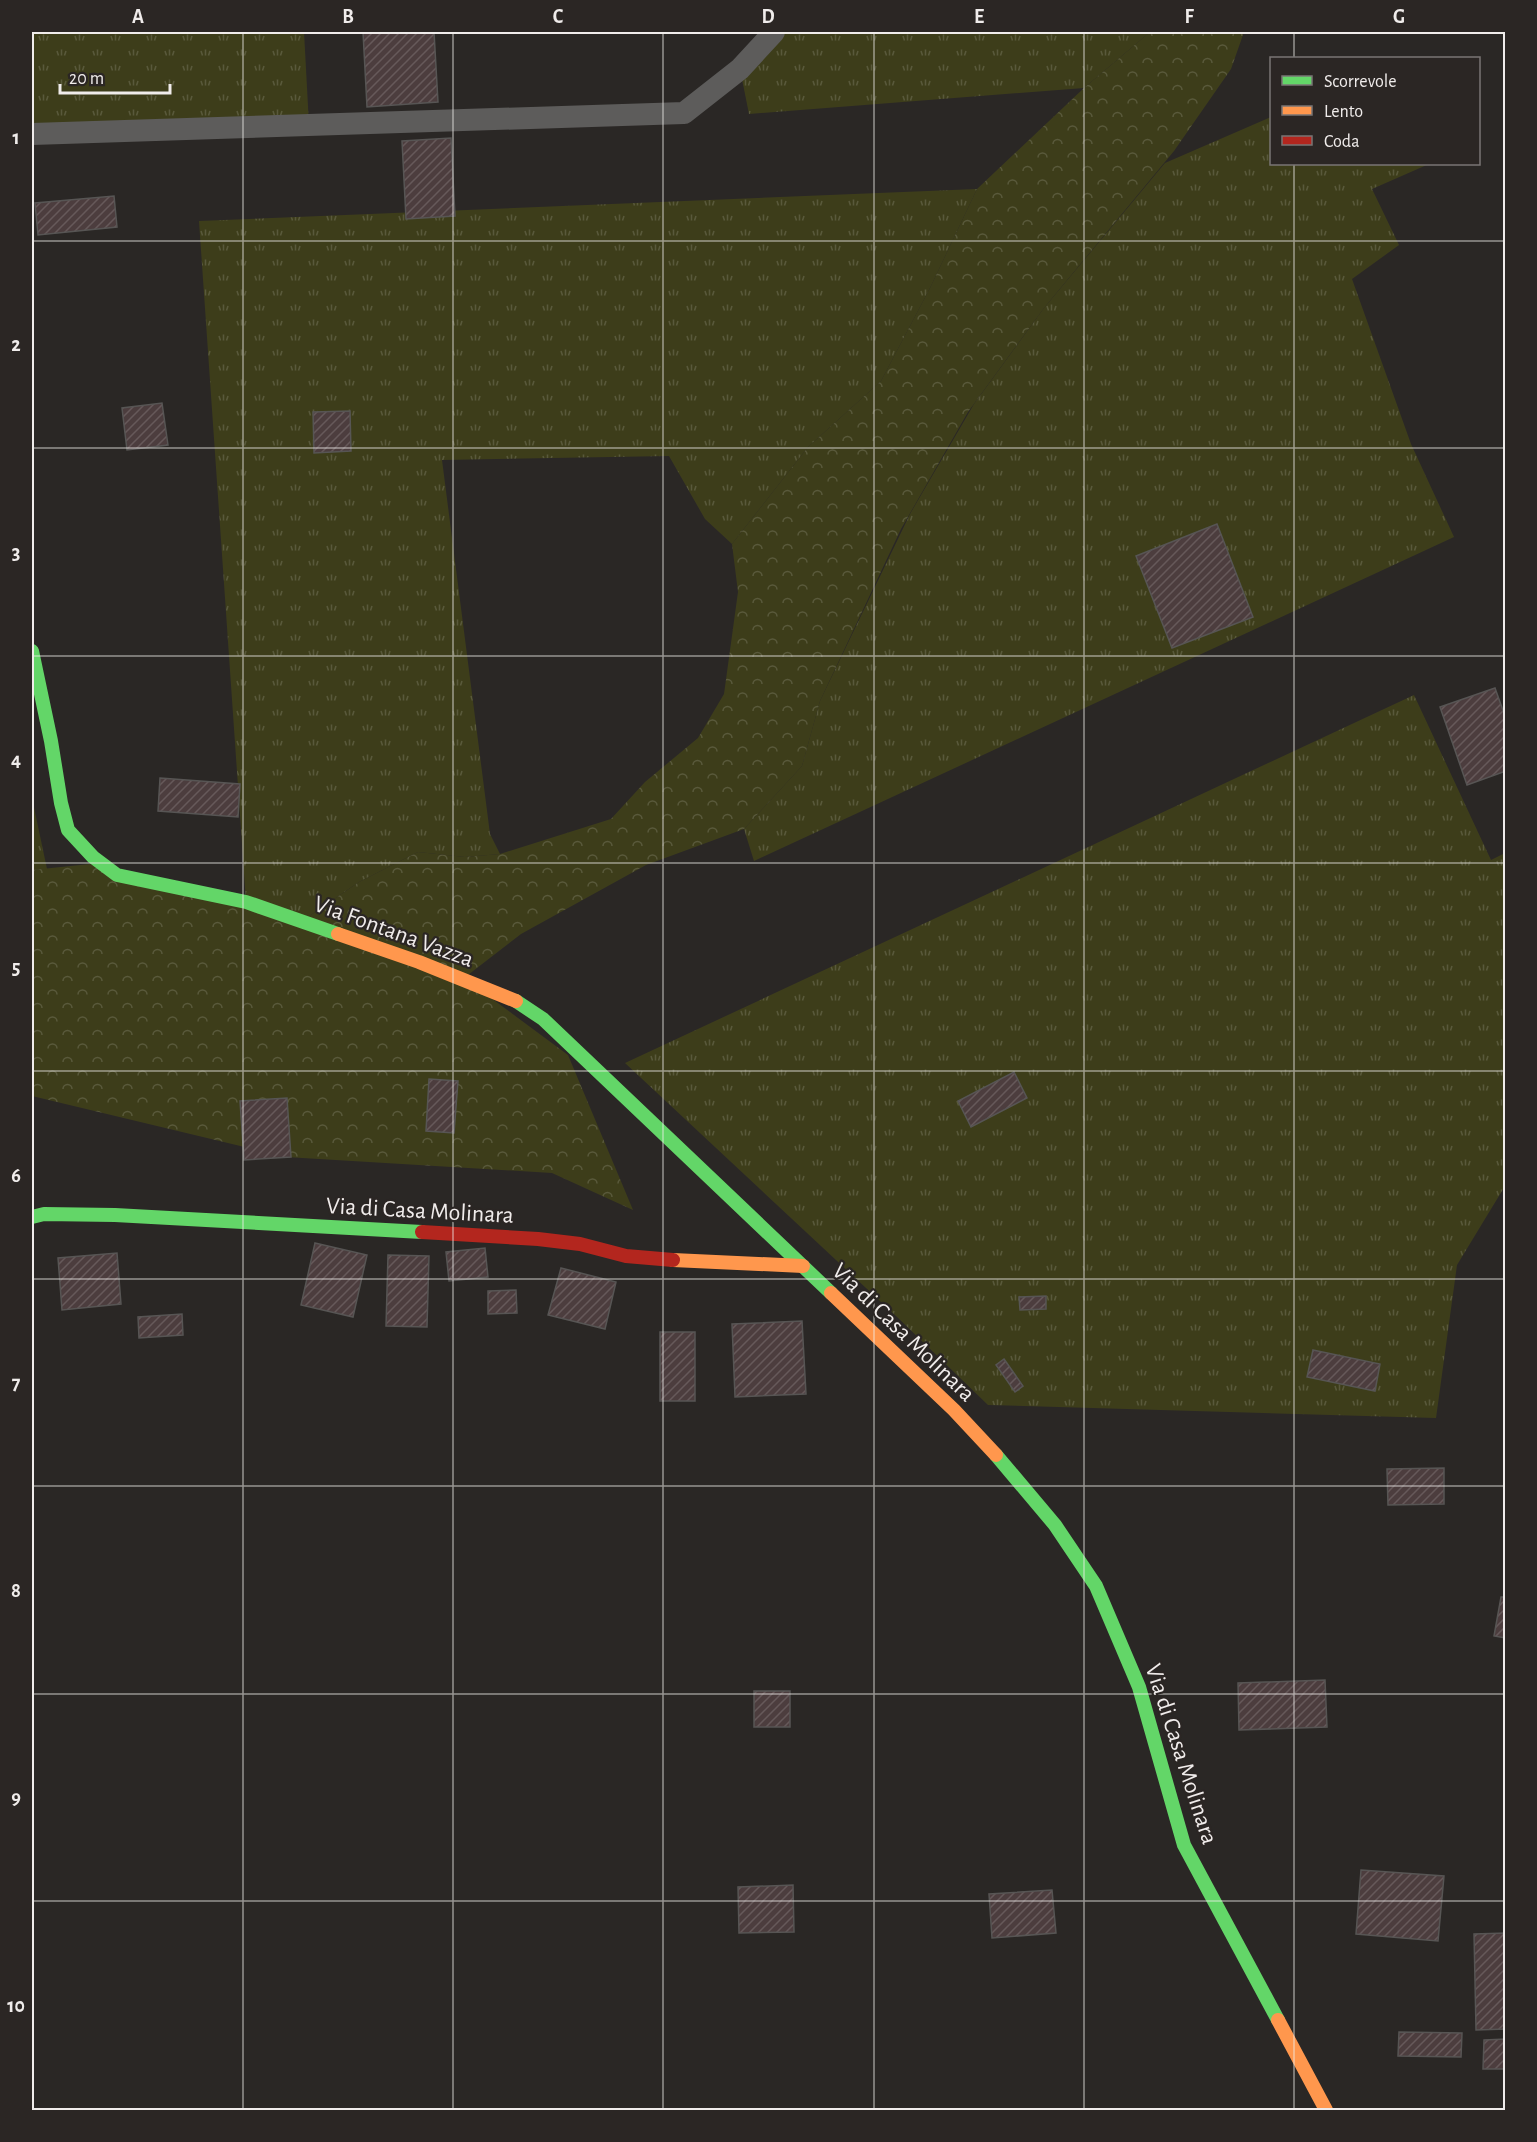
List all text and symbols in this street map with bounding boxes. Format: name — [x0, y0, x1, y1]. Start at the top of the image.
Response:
text: A — [132, 7, 144, 27]
text: B — [342, 7, 354, 27]
text: C — [553, 7, 564, 27]
text: D — [761, 7, 775, 27]
text: E — [974, 7, 984, 27]
text: F — [1184, 7, 1194, 27]
text: G — [1393, 7, 1405, 27]
scale bar — [60, 57, 170, 95]
legend — [1270, 57, 1480, 165]
text: 20 m — [69, 70, 104, 88]
text: Scorrevole — [1324, 73, 1397, 91]
text: Lento — [1324, 103, 1363, 121]
text: 1 — [12, 128, 20, 148]
text: Coda — [1324, 133, 1359, 151]
text: 2 — [11, 335, 21, 355]
text: 3 — [12, 543, 20, 563]
text: 4 — [11, 750, 21, 770]
street label: Via Fontana Vazza — [311, 892, 477, 972]
text: 5 — [12, 958, 20, 978]
text: 6 — [11, 1166, 21, 1186]
street label: Via di Casa Molinara — [325, 1194, 514, 1228]
street label: Via di Casa Molinara — [827, 1259, 979, 1407]
text: 7 — [12, 1373, 21, 1393]
text: 8 — [11, 1581, 21, 1601]
street label: Via di Casa Molinara — [1141, 1661, 1221, 1847]
text: 9 — [11, 1788, 21, 1808]
text: 10 — [7, 1996, 25, 2016]

